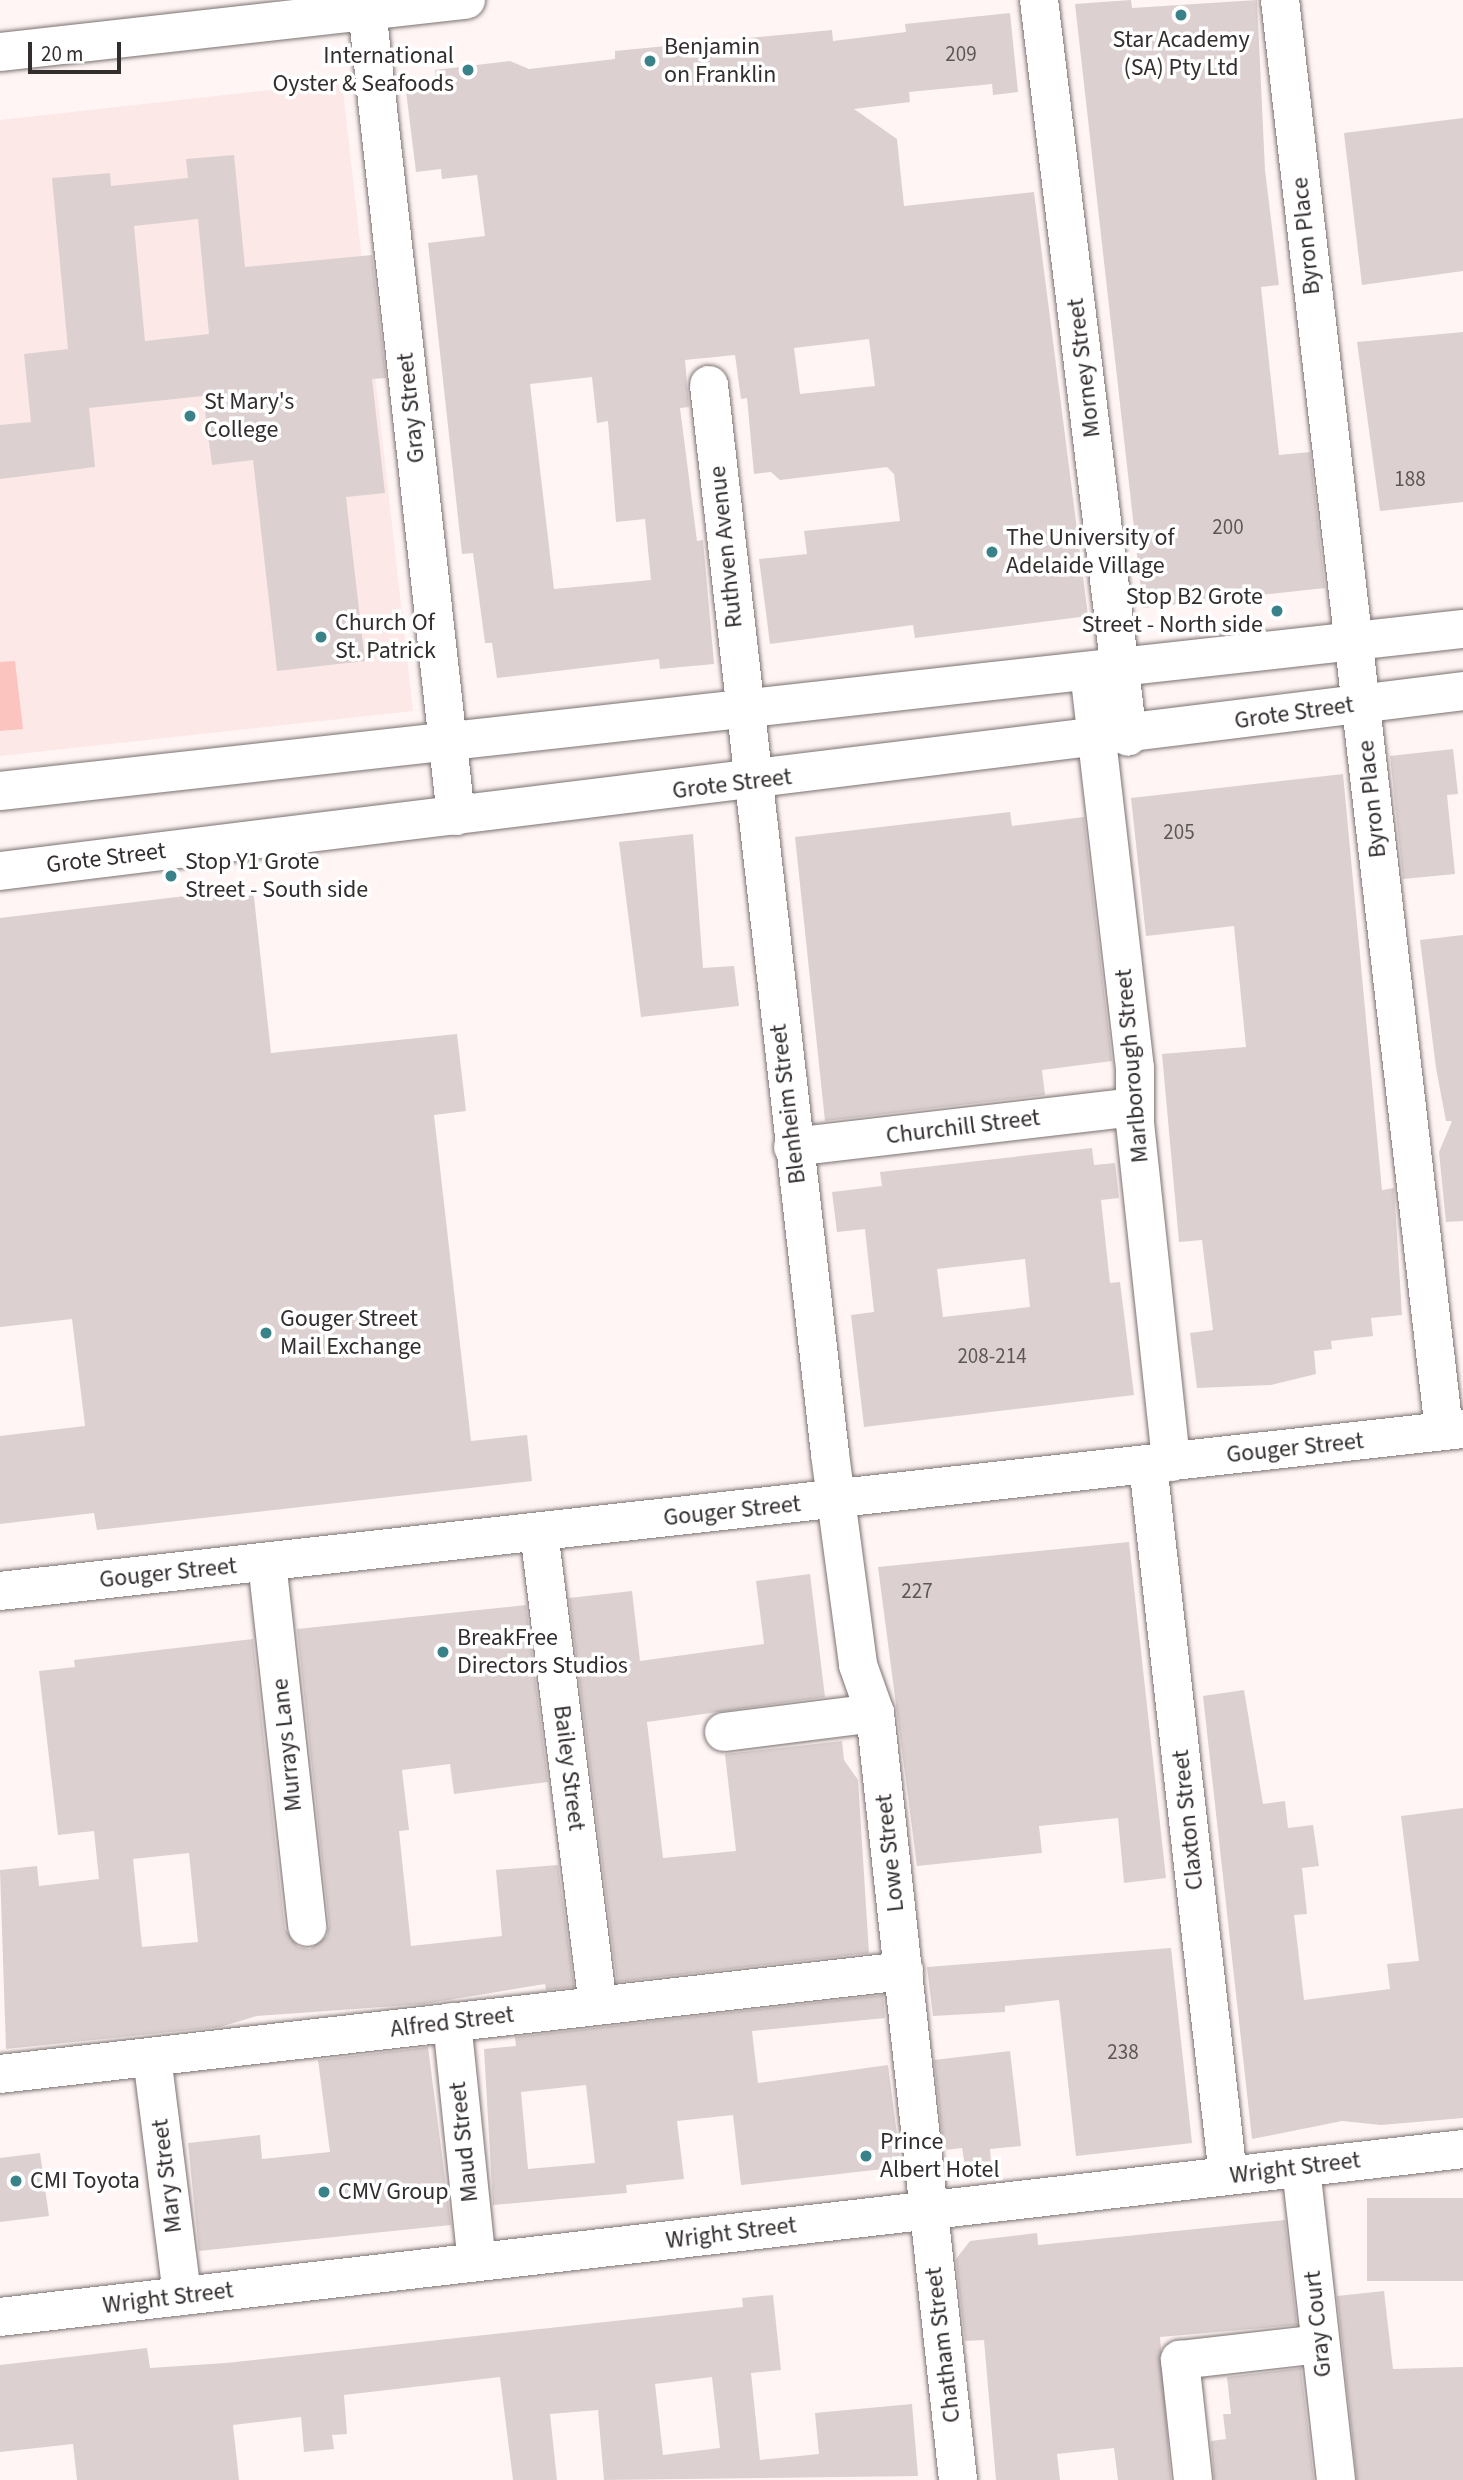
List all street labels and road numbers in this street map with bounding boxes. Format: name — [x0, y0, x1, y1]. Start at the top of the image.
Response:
street label: Byron Place — [1286, 176, 1326, 296]
street label: Morney Street — [1061, 297, 1107, 439]
street label: Gray Street — [391, 351, 431, 465]
street label: Ruthven Avenue — [703, 465, 749, 629]
street label: Grote Street — [1233, 690, 1355, 736]
street label: Byron Place — [1352, 739, 1392, 859]
street label: Grote Street — [671, 762, 793, 806]
street label: Grote Street — [45, 836, 167, 880]
street label: Marlborough Street — [1109, 968, 1155, 1164]
street label: Blenheim Street — [764, 1022, 812, 1186]
street label: Churchill Street — [884, 1103, 1042, 1151]
street label: Gouger Street — [1225, 1426, 1365, 1470]
street label: Gouger Street — [662, 1489, 802, 1533]
street label: Gouger Street — [98, 1551, 238, 1595]
street label: Murrays Lane — [266, 1677, 308, 1813]
street label: Bailey Street — [547, 1704, 591, 1832]
street label: Claxton Street — [1166, 1748, 1210, 1892]
street label: Lowe Street — [869, 1793, 911, 1913]
street label: Alfred Street — [389, 2000, 515, 2044]
street label: Maud Street — [443, 2080, 485, 2204]
street label: Mary Street — [146, 2117, 188, 2235]
street label: Wright Street — [1228, 2146, 1362, 2190]
street label: Wright Street — [664, 2211, 798, 2255]
street label: Chatham Street — [919, 2266, 967, 2424]
street label: Gray Court — [1298, 2269, 1338, 2379]
street label: Wright Street — [101, 2276, 235, 2320]

